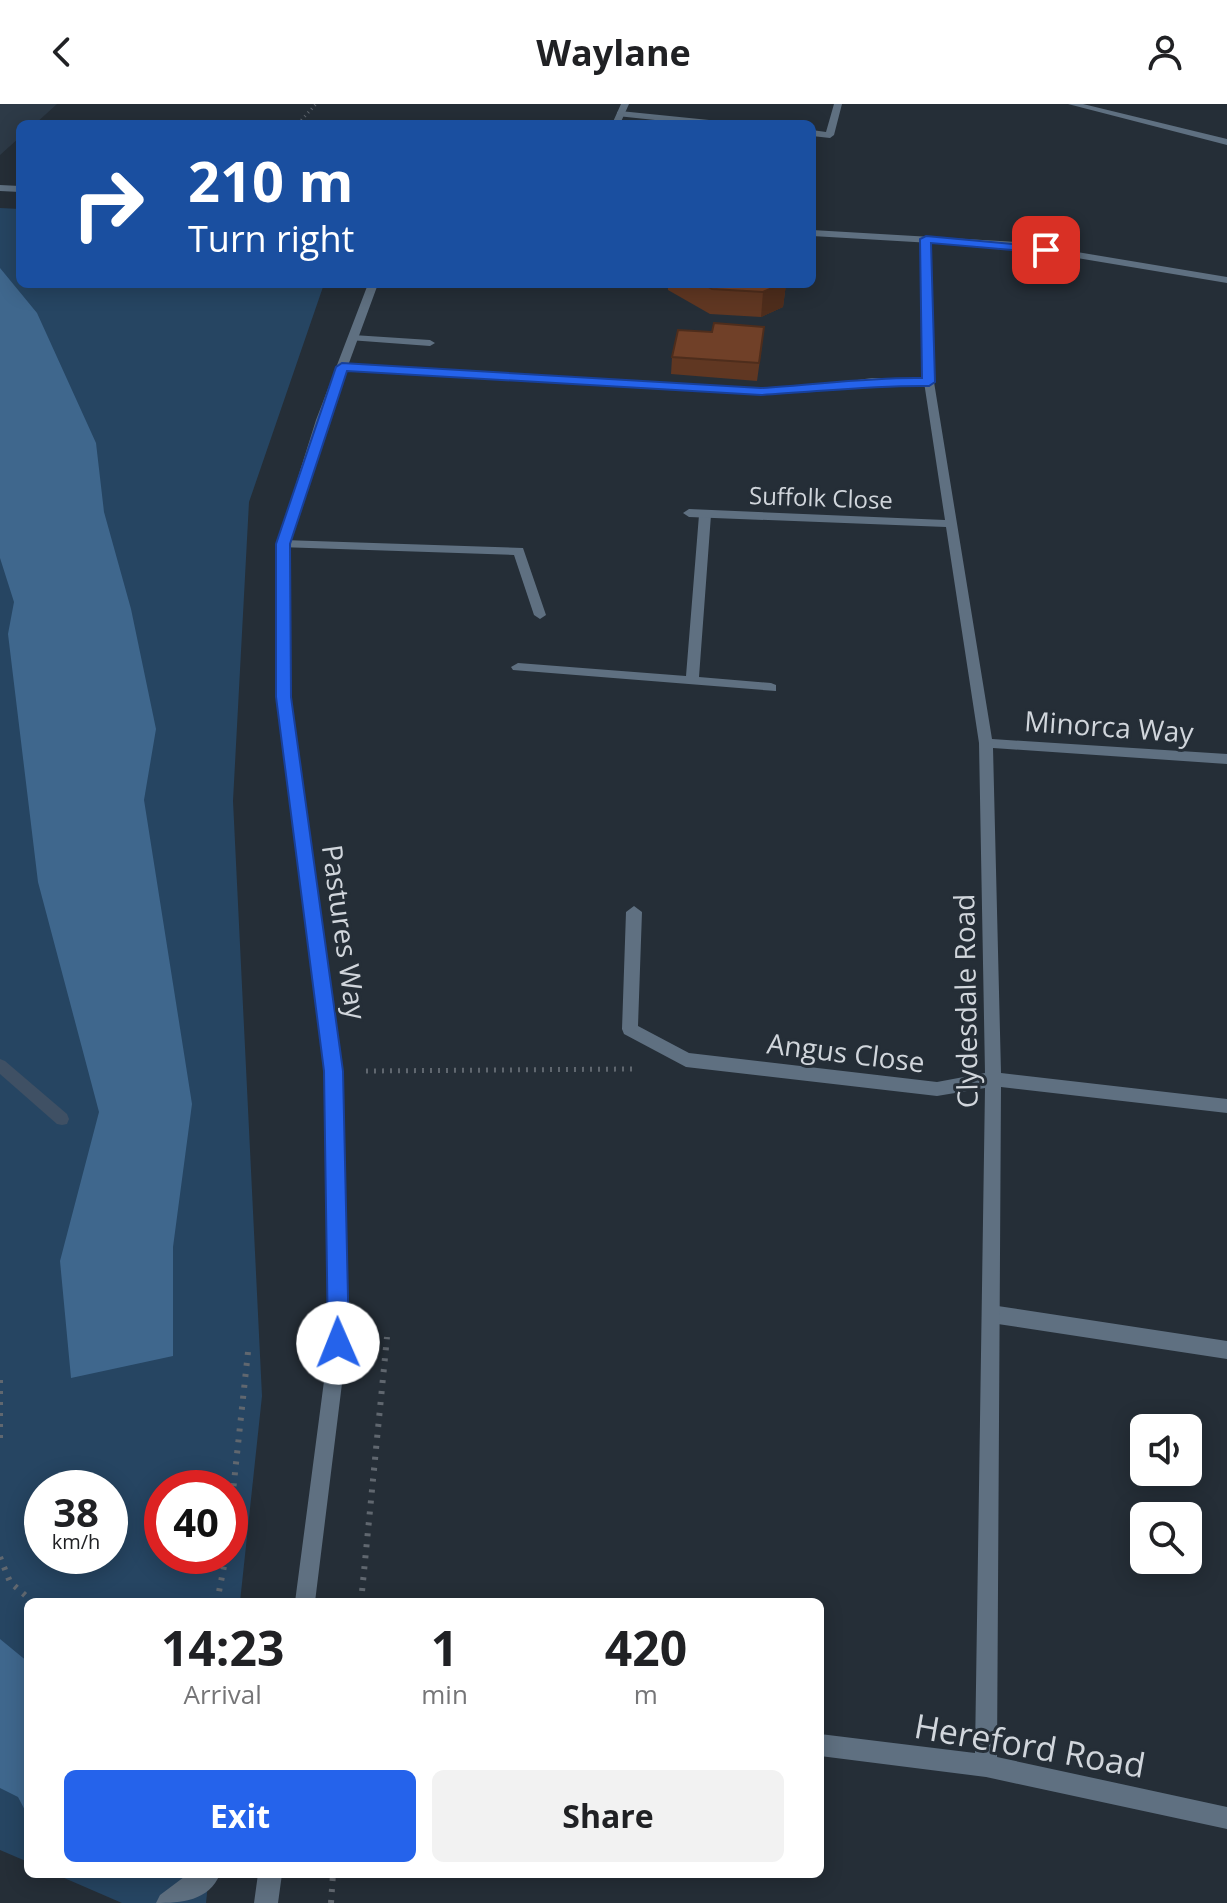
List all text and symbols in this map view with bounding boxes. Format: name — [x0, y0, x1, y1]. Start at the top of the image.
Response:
text: Waylane — [536, 28, 691, 77]
icon: back — [40, 30, 84, 74]
icon: person — [1143, 30, 1187, 74]
text: 210 m — [188, 142, 354, 218]
icon: right — [56, 152, 160, 256]
text: Turn right — [188, 214, 354, 263]
pin — [1012, 216, 1080, 284]
icon: arrive — [1024, 228, 1068, 272]
street label: Suffolk Close — [749, 478, 893, 516]
street label: Minorca Way — [1023, 701, 1196, 751]
street label: Pastures Way — [314, 842, 376, 1023]
street label: Clydesdale Road — [944, 893, 986, 1109]
street label: Angus Close — [765, 1023, 927, 1081]
position arrow — [296, 1301, 380, 1385]
map controls — [1130, 1414, 1202, 1574]
button: sound — [1130, 1414, 1202, 1486]
speed limit sign: 40 — [144, 1470, 248, 1574]
text: 38 — [53, 1484, 99, 1539]
button: search — [1130, 1502, 1202, 1574]
text: km/h — [52, 1528, 100, 1555]
text: 14:23 — [161, 1615, 284, 1680]
text: 1 — [431, 1615, 458, 1680]
text: 420 — [605, 1615, 687, 1680]
text: Arrival — [183, 1676, 262, 1712]
text: min — [421, 1676, 468, 1712]
text: m — [634, 1676, 658, 1712]
street label: Hereford Road — [911, 1702, 1149, 1788]
button: Exit — [64, 1770, 416, 1862]
button: Share — [432, 1770, 784, 1862]

